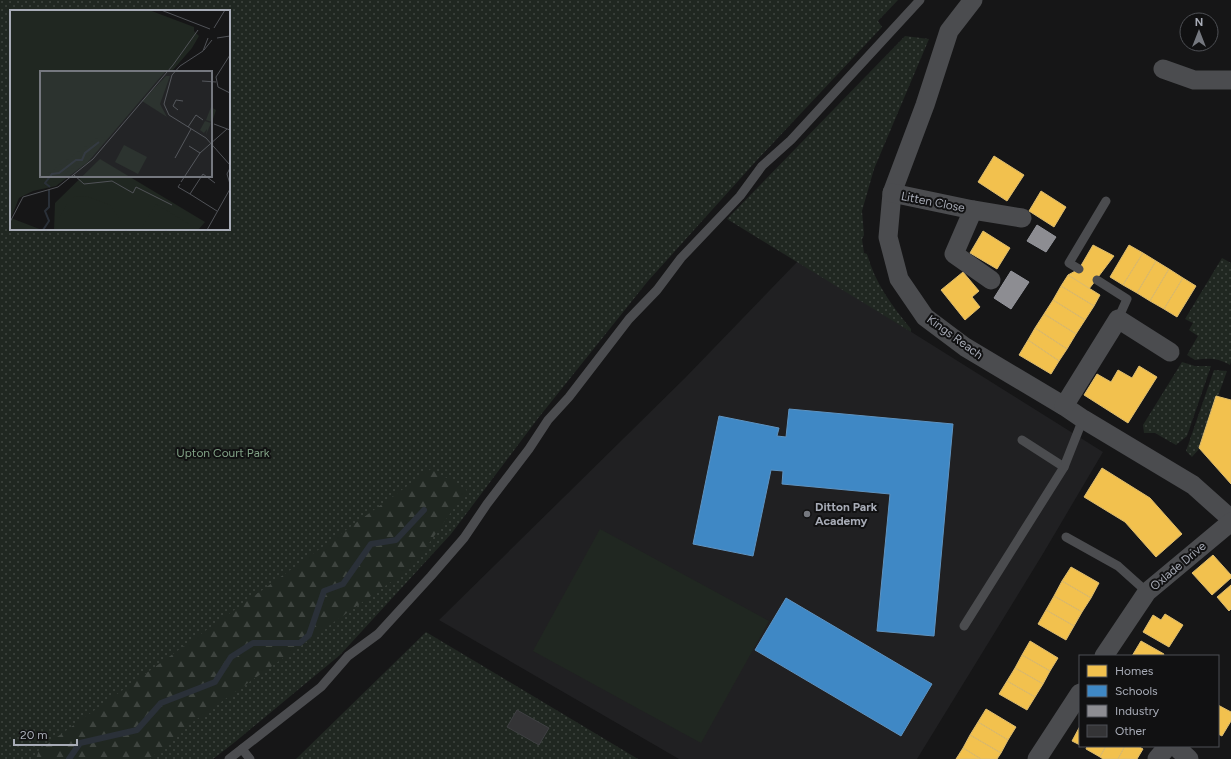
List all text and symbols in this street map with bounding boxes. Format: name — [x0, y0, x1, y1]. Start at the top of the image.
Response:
inset map — [10, 10, 230, 230]
north arrow — [1179, 12, 1219, 52]
text: N — [1195, 16, 1203, 29]
street label: Litten Close — [900, 189, 967, 215]
street label: Kings Reach — [924, 312, 986, 362]
park label: Upton Court Park — [176, 446, 270, 460]
place label: Ditton Park Academy — [815, 500, 878, 528]
marker: Ditton Park Academy — [802, 509, 812, 519]
street label: Oxlade Drive — [1147, 538, 1209, 593]
legend — [1079, 655, 1219, 747]
text: Homes — [1115, 664, 1154, 678]
text: Schools — [1115, 684, 1158, 698]
text: Industry — [1115, 704, 1160, 718]
scale bar — [14, 721, 77, 747]
text: Other — [1115, 724, 1146, 738]
text: 20 m — [20, 728, 48, 742]

